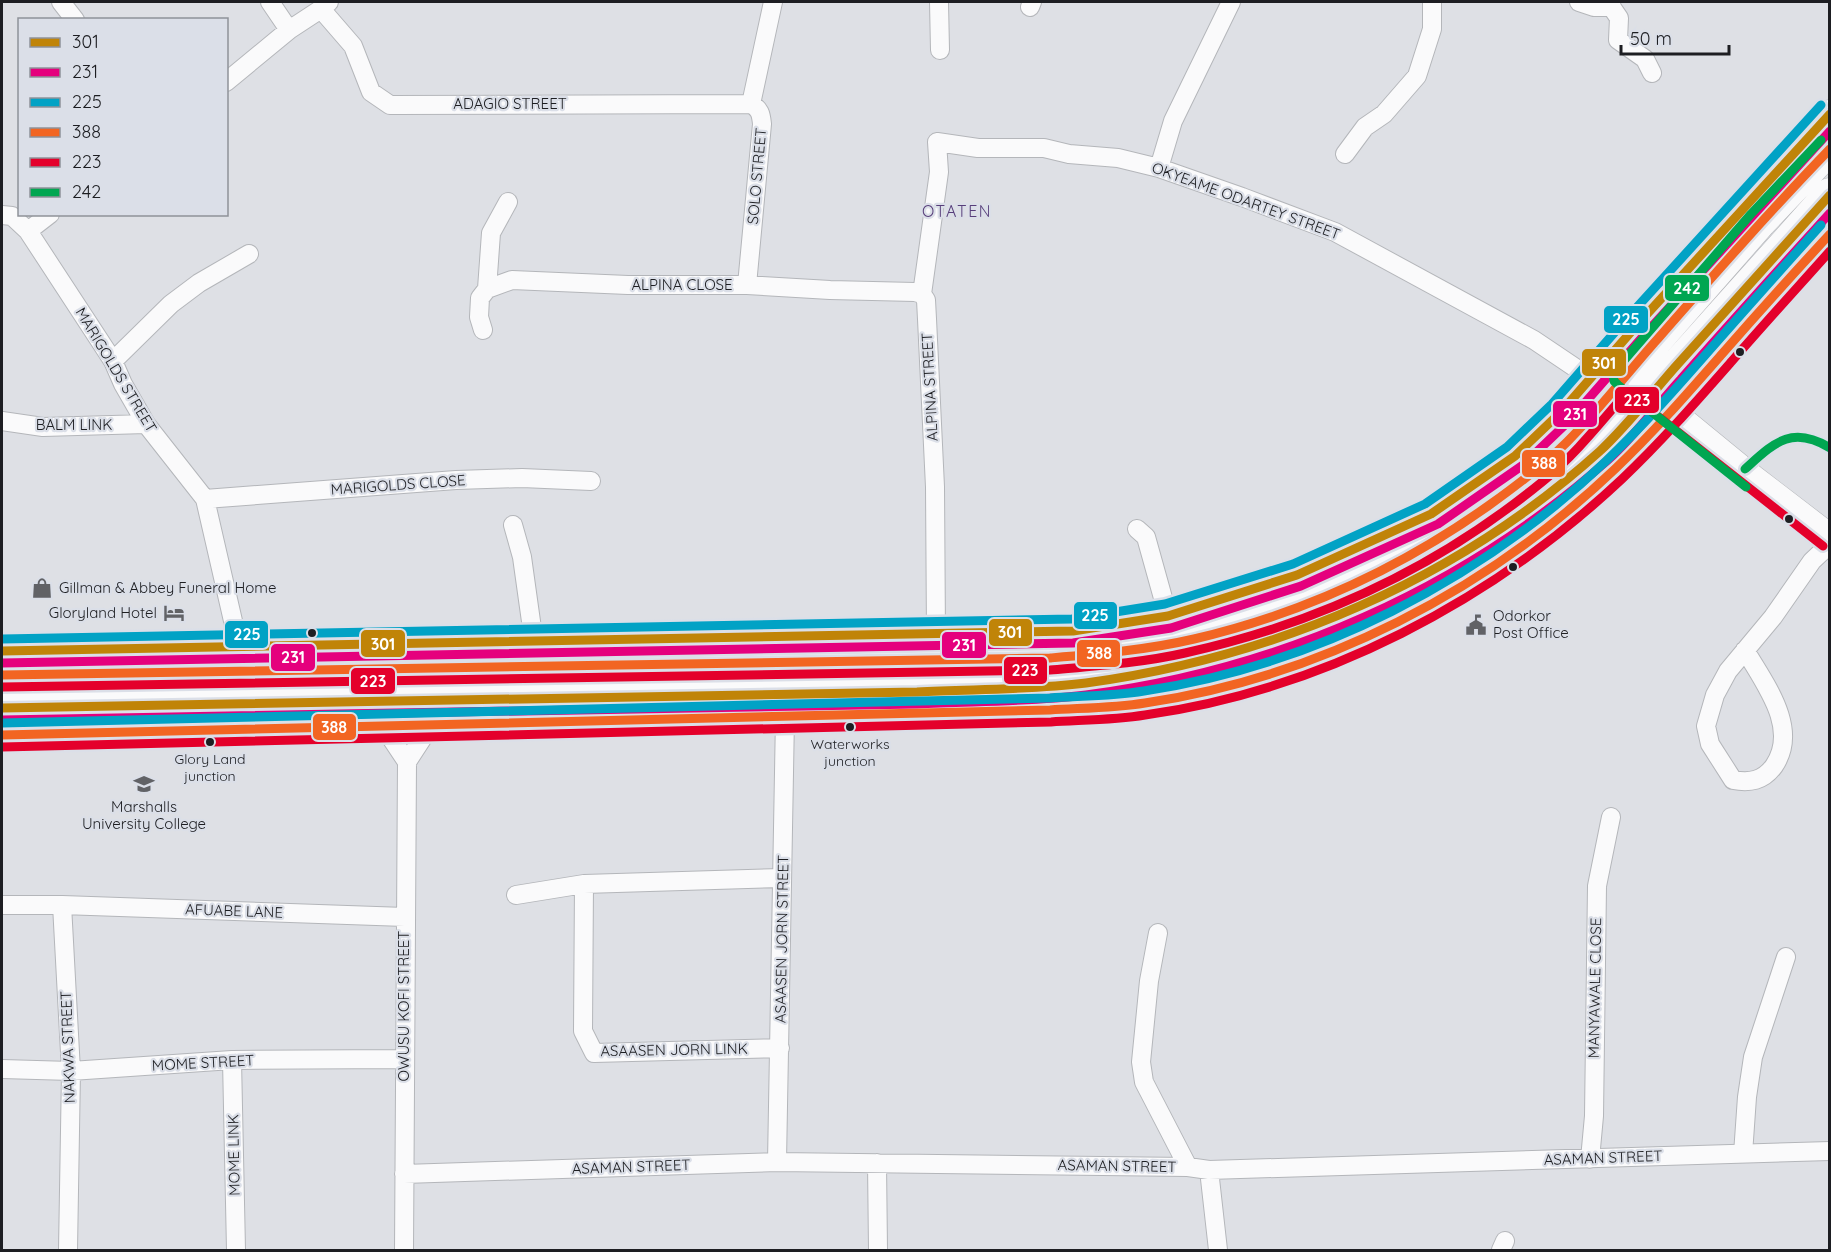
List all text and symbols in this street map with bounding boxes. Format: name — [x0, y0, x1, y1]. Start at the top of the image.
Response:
legend — [18, 18, 228, 216]
scale bar — [1621, 18, 1729, 56]
text: 50 m — [1630, 27, 1672, 50]
text: 301 — [72, 30, 99, 53]
text: 231 — [72, 60, 98, 83]
text: 225 — [72, 90, 102, 113]
street label: ADAGIO STREET — [453, 94, 567, 113]
text: 388 — [72, 120, 101, 143]
street label: SOLO STREET — [743, 127, 770, 225]
text: 223 — [72, 150, 101, 173]
street label: OKYEAME ODARTEY STREET — [1149, 158, 1343, 243]
text: 242 — [72, 180, 101, 203]
district label: OTATEN — [922, 201, 992, 221]
line badge: 242 — [1664, 274, 1710, 302]
street label: ALPINA CLOSE — [631, 275, 733, 294]
text: 242 — [1673, 278, 1701, 298]
street label: MARIGOLDS STREET — [72, 304, 161, 436]
line badge: 225 — [1603, 305, 1649, 334]
text: 225 — [1612, 309, 1640, 329]
street label: ALPINA STREET — [917, 332, 942, 442]
unlabelled marker — [1734, 346, 1746, 358]
line badge: 301 — [1581, 348, 1627, 377]
text: 301 — [1592, 353, 1616, 373]
line badge: 223 — [1614, 386, 1660, 414]
text: 223 — [1624, 390, 1650, 410]
line badge: 231 — [1552, 400, 1598, 428]
text: 231 — [1563, 404, 1587, 424]
street label: BALM LINK — [36, 415, 112, 434]
line badge: 388 — [1521, 449, 1566, 478]
text: 388 — [1531, 453, 1557, 473]
street label: MARIGOLDS CLOSE — [330, 470, 466, 499]
unlabelled marker — [1783, 513, 1795, 525]
unlabelled marker — [1507, 561, 1519, 573]
shop icon: Gillman & Abbey Funeral Home — [30, 576, 54, 600]
place label: Gillman & Abbey Funeral Home — [59, 578, 276, 597]
hotel icon: Gloryland Hotel — [162, 601, 186, 625]
line badge: 225 — [1073, 601, 1118, 630]
place label: Gloryland Hotel — [49, 603, 157, 622]
text: 225 — [1081, 605, 1109, 625]
place label: Odorkor Post Office — [1493, 606, 1569, 642]
public building icon: Odorkor Post Office — [1464, 613, 1488, 637]
line badge: 301 — [988, 618, 1033, 647]
line badge: 225 — [224, 620, 269, 649]
text: 301 — [998, 622, 1022, 642]
text: 225 — [233, 624, 261, 644]
unlabelled marker — [306, 627, 318, 639]
line badge: 301 — [360, 629, 406, 658]
line badge: 231 — [941, 631, 987, 659]
text: 301 — [371, 634, 395, 654]
text: 231 — [952, 635, 976, 655]
line badge: 388 — [1076, 639, 1121, 668]
line badge: 231 — [270, 643, 316, 672]
text: 388 — [1086, 643, 1112, 663]
text: 231 — [281, 647, 305, 667]
line badge: 223 — [1003, 656, 1048, 685]
text: 223 — [1012, 660, 1038, 680]
line badge: 223 — [350, 667, 396, 695]
text: 223 — [360, 671, 386, 691]
line badge: 388 — [312, 713, 357, 741]
text: 388 — [321, 717, 347, 737]
marker: Waterworks junction — [844, 721, 856, 733]
place label: Waterworks junction — [811, 735, 889, 770]
marker: Glory Land junction — [204, 736, 216, 748]
place label: Glory Land junction — [175, 750, 245, 785]
school or university icon: Marshalls University College — [132, 772, 156, 796]
place label: Marshalls University College — [82, 797, 206, 833]
street label: ASAASEN JORN STREET — [771, 855, 792, 1023]
street label: AFUABE LANE — [185, 899, 283, 922]
street label: MANYAWALE CLOSE — [1584, 918, 1605, 1058]
street label: OWUSU KOFI STREET — [394, 931, 413, 1081]
street label: NAKWA STREET — [56, 991, 79, 1103]
street label: ASAASEN JORN LINK — [600, 1039, 748, 1060]
street label: MOME STREET — [151, 1050, 255, 1075]
street label: MOME LINK — [223, 1114, 244, 1196]
street label: ASAMAN STREET — [1543, 1146, 1663, 1169]
street label: ASAMAN STREET — [571, 1155, 691, 1178]
street label: ASAMAN STREET — [1058, 1155, 1176, 1176]

